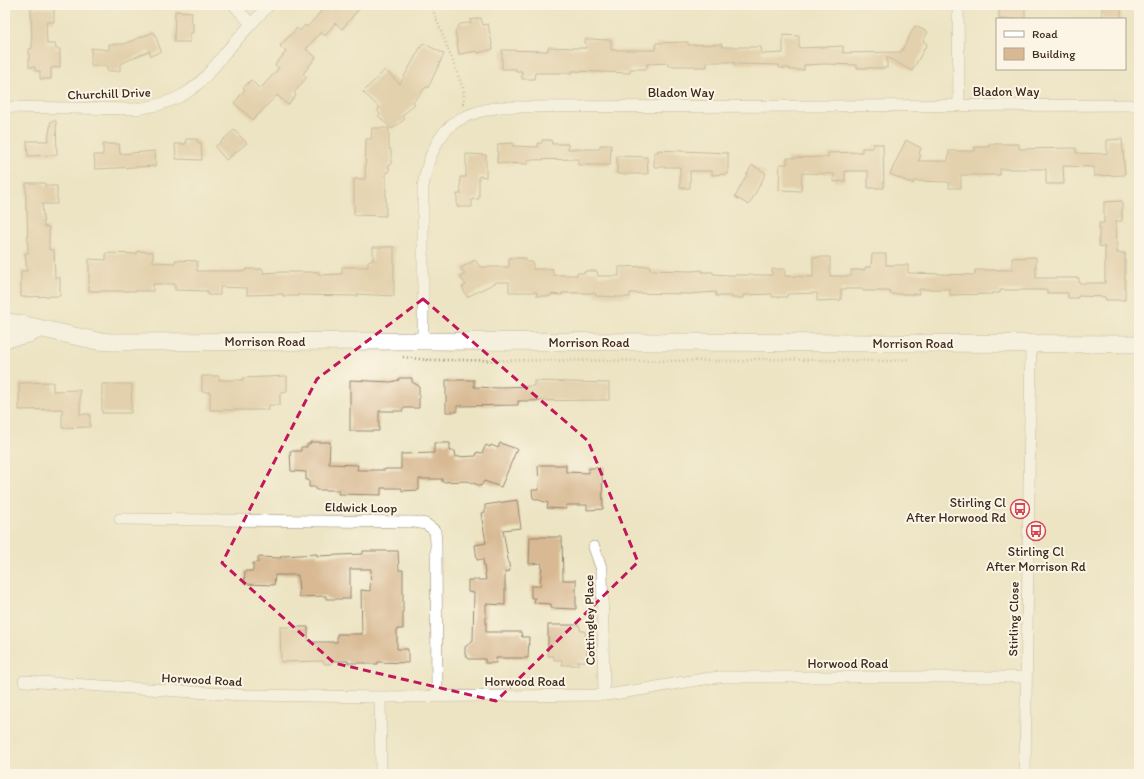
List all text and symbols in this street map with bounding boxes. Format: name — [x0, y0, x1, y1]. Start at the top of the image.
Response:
legend — [996, 18, 1126, 70]
text: Road — [1032, 27, 1058, 41]
text: Building — [1032, 47, 1076, 61]
street label: Bladon Way — [973, 84, 1039, 99]
street label: Churchill Drive — [67, 85, 151, 102]
street label: Bladon Way — [648, 85, 714, 100]
street label: Morrison Road — [225, 334, 305, 349]
street label: Morrison Road — [549, 335, 629, 350]
street label: Morrison Road — [873, 336, 953, 351]
place label: Stirling Cl After Horwood Rd — [906, 495, 1006, 525]
bus stop icon: Stirling Cl After Horwood Rd — [1009, 498, 1031, 520]
street label: Eldwick Loop — [325, 499, 397, 516]
bus stop icon: Stirling Cl After Morrison Rd — [1025, 520, 1047, 542]
place label: Stirling Cl After Morrison Rd — [986, 544, 1086, 574]
street label: Cottingley Place — [581, 575, 598, 665]
street label: Stirling Close — [1005, 581, 1022, 657]
street label: Horwood Road — [808, 656, 888, 671]
street label: Horwood Road — [161, 670, 243, 689]
street label: Horwood Road — [485, 674, 565, 689]

